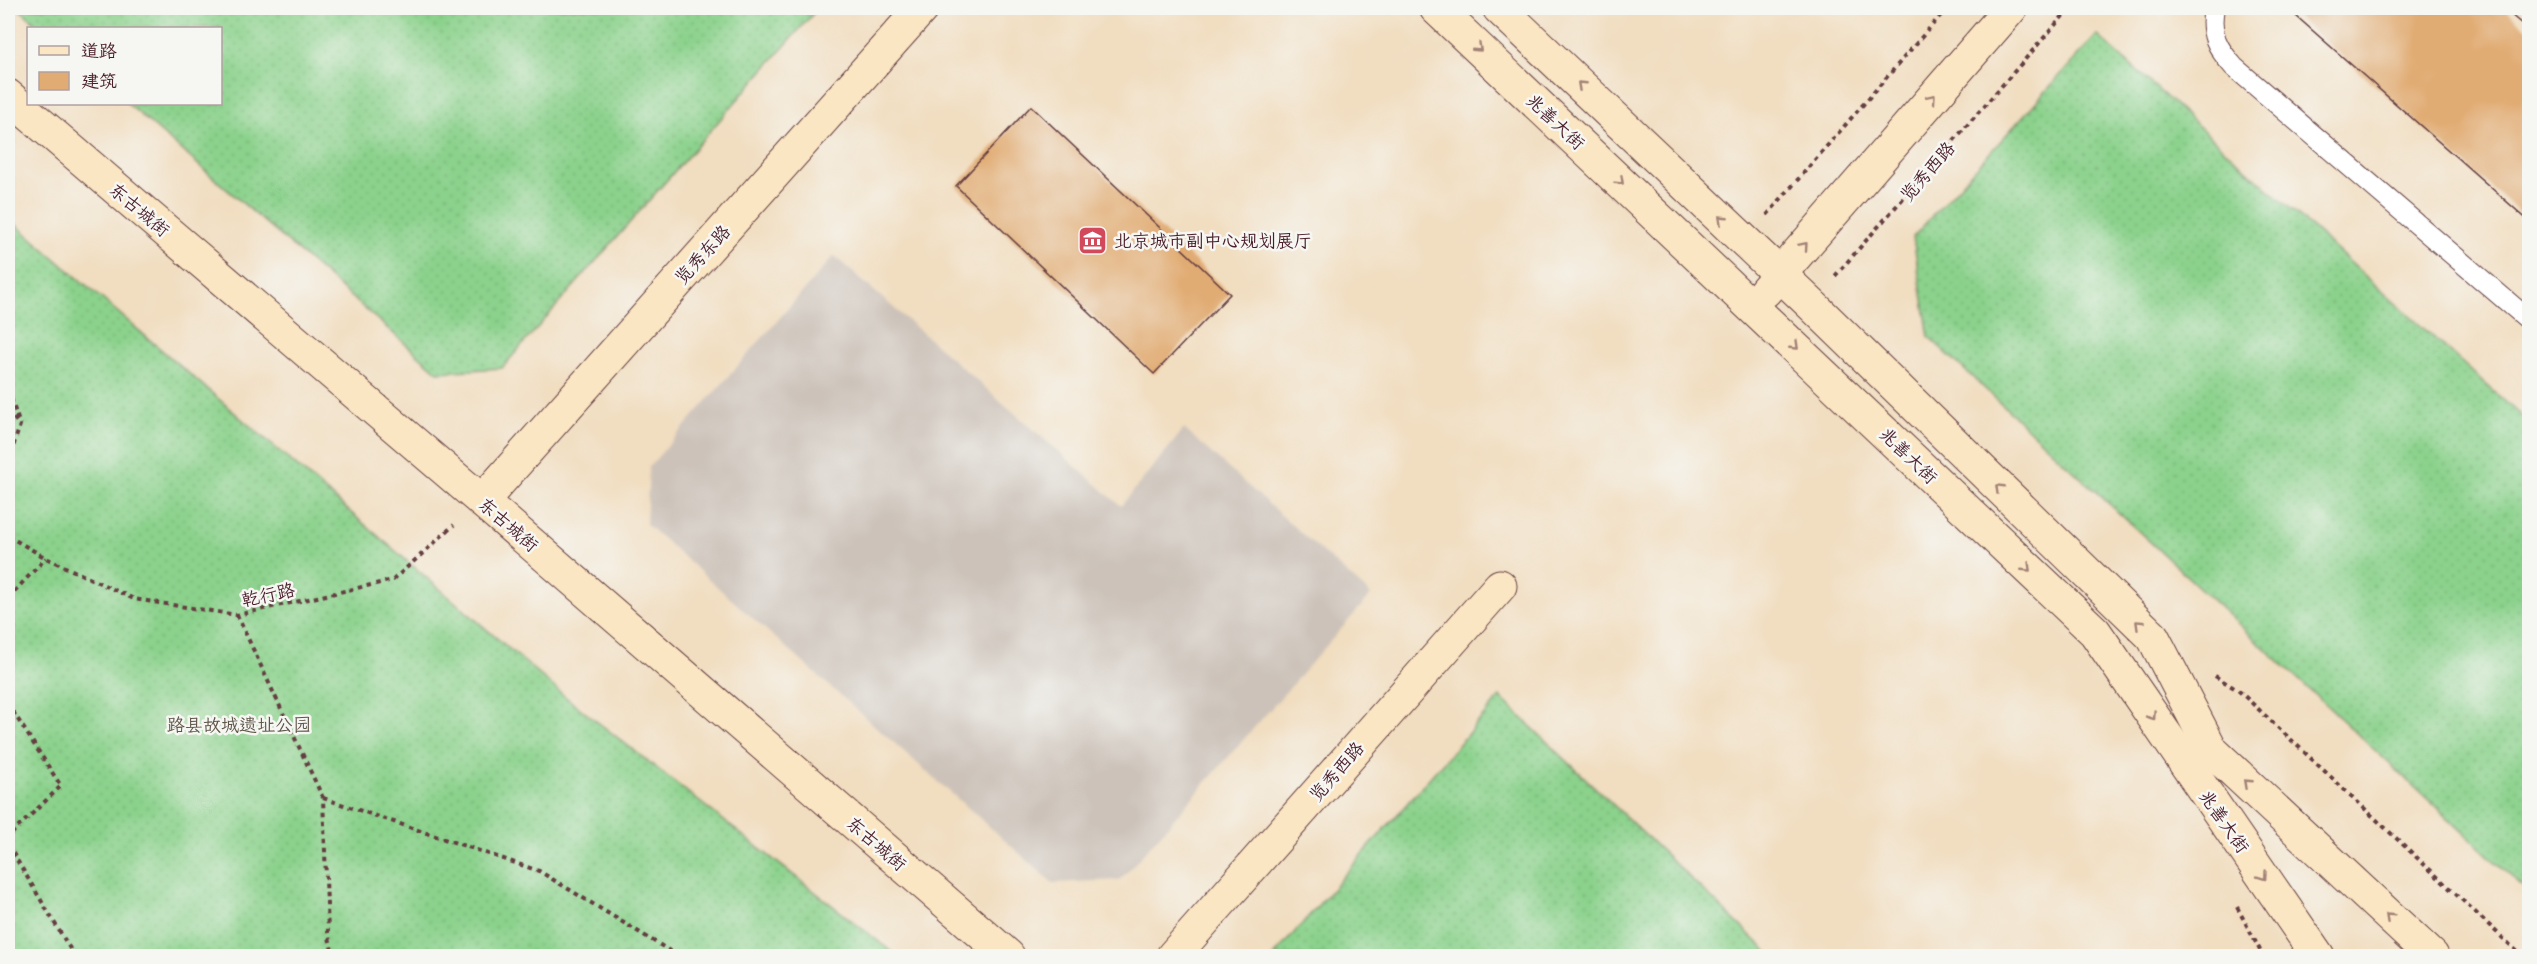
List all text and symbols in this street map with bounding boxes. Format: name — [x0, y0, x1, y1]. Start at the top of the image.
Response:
legend — [27, 27, 222, 105]
text: 道路 — [81, 38, 117, 62]
one-way arrow — [1471, 40, 1482, 51]
text: 建筑 — [81, 68, 117, 92]
one-way arrow — [1577, 81, 1587, 92]
street label: 兆善大街 — [1521, 88, 1591, 154]
one-way arrow — [1925, 95, 1936, 105]
street label: 览秀西路 — [1894, 136, 1960, 206]
one-way arrow — [1613, 174, 1624, 185]
street label: 东古城街 — [105, 177, 175, 241]
one-way arrow — [1719, 215, 1729, 226]
street label: 览秀东路 — [669, 219, 735, 289]
museum icon: 北京城市副中心规划展厅 — [1077, 224, 1109, 256]
place label: 北京城市副中心规划展厅 — [1114, 228, 1312, 252]
one-way arrow — [1797, 242, 1808, 253]
one-way arrow — [1787, 339, 1798, 350]
street label: 兆善大街 — [1875, 421, 1943, 489]
one-way arrow — [1996, 484, 2007, 495]
street label: 东古城街 — [474, 491, 544, 557]
one-way arrow — [2020, 560, 2031, 571]
street label: 乾行路 — [239, 577, 297, 611]
one-way arrow — [2135, 620, 2146, 631]
one-way arrow — [2145, 709, 2156, 720]
park label: 路县故城遗址公园 — [167, 712, 311, 736]
street label: 览秀西路 — [1303, 736, 1369, 806]
one-way arrow — [2243, 780, 2254, 791]
street label: 兆善大街 — [2195, 785, 2255, 857]
street label: 东古城街 — [842, 810, 912, 876]
one-way arrow — [2256, 870, 2267, 881]
one-way arrow — [2386, 913, 2397, 924]

